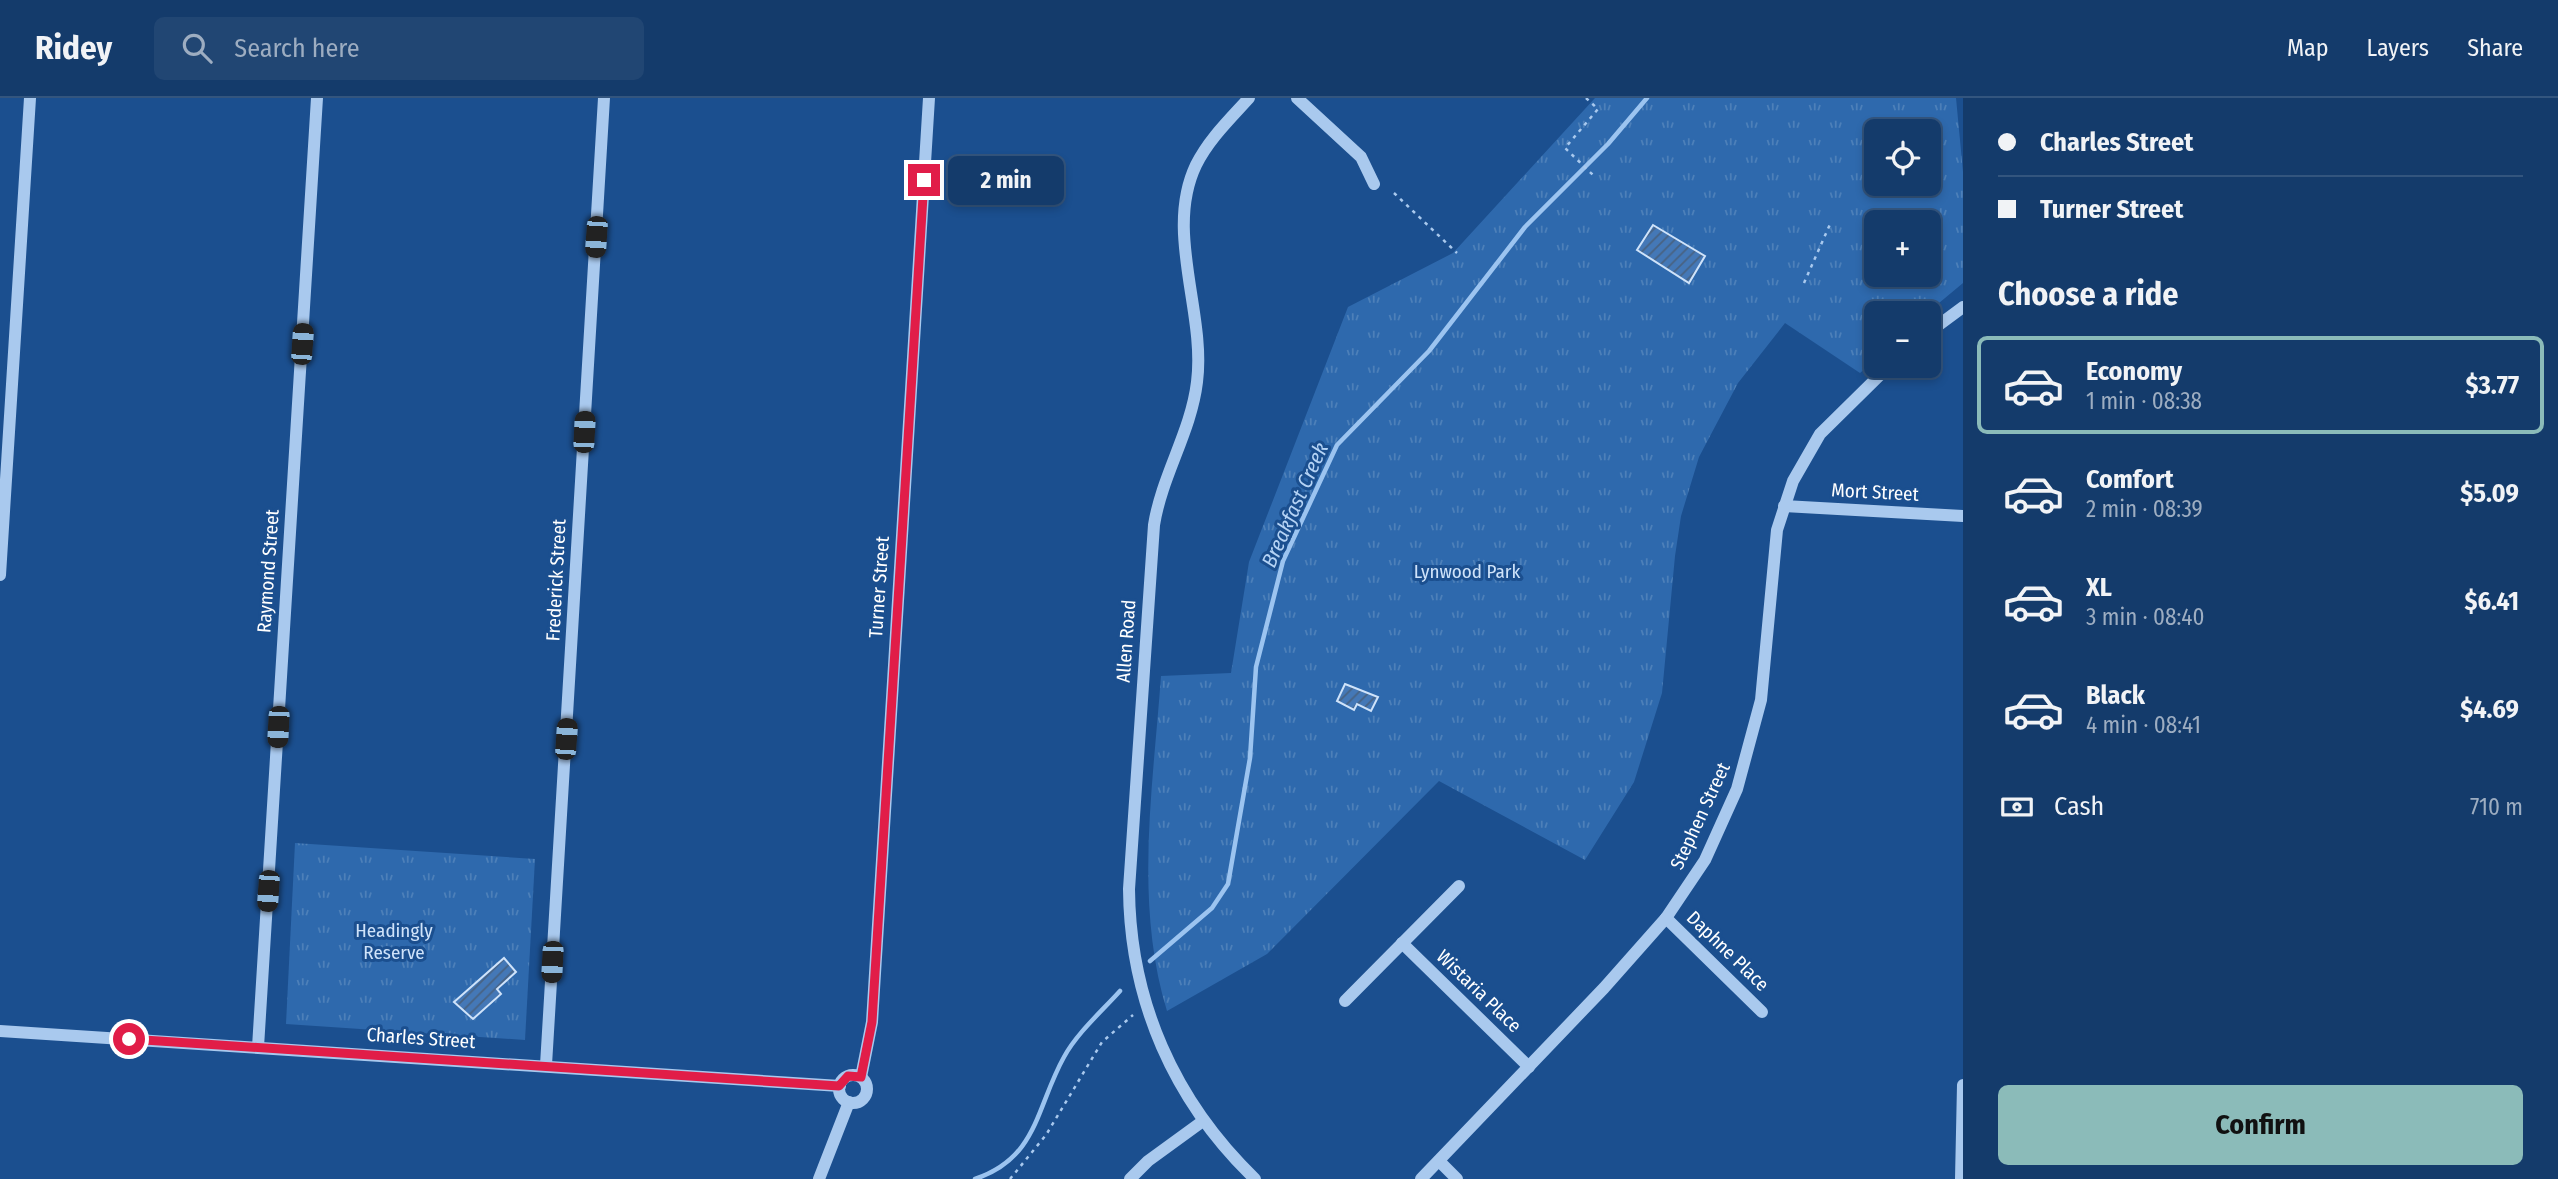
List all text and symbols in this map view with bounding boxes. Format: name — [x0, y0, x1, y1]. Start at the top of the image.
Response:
search box — [154, 17, 644, 80]
text: Ridey — [35, 28, 112, 68]
icon: search — [178, 29, 216, 67]
text: Search here — [234, 33, 360, 64]
text: Map — [2287, 34, 2329, 62]
text: Layers — [2367, 34, 2429, 62]
text: Share — [2467, 34, 2523, 62]
map controls — [1864, 119, 1941, 378]
button: locate — [1864, 119, 1941, 196]
text: Charles Street — [2040, 127, 2193, 158]
callout: 2 min — [948, 155, 1064, 204]
route end — [908, 164, 940, 196]
text: 2 min — [981, 166, 1032, 194]
text: Turner Street — [2040, 194, 2183, 225]
button: + — [1864, 210, 1941, 287]
car — [585, 215, 608, 259]
text: Choose a ride — [1998, 275, 2179, 313]
button: − — [1864, 301, 1941, 378]
car — [291, 322, 314, 366]
icon: car — [2002, 354, 2065, 417]
text: Economy — [2086, 356, 2182, 387]
text: $3.77 — [2466, 370, 2519, 401]
text: 1 min · 08:38 — [2086, 387, 2202, 415]
car — [573, 410, 596, 454]
water label: Breakfast Creek — [1256, 439, 1334, 571]
icon: car — [2002, 462, 2065, 525]
text: Comfort — [2086, 464, 2174, 495]
street label: Mort Street — [1831, 478, 1920, 506]
text: $5.09 — [2460, 478, 2519, 509]
text: 2 min · 08:39 — [2086, 495, 2203, 523]
street label: Raymond Street — [252, 508, 284, 633]
street label: Frederick Street — [541, 518, 571, 642]
street label: Turner Street — [864, 535, 894, 639]
park label: Lynwood Park — [1414, 560, 1520, 583]
icon: car — [2002, 570, 2065, 633]
text: XL — [2086, 572, 2112, 603]
text: $6.41 — [2464, 586, 2519, 617]
street label: Allen Road — [1112, 599, 1140, 683]
text: 3 min · 08:40 — [2086, 603, 2204, 631]
icon: car — [2002, 678, 2065, 741]
text: Black — [2086, 680, 2145, 711]
text: $4.69 — [2460, 694, 2519, 725]
car — [267, 705, 290, 749]
text: 4 min · 08:41 — [2086, 711, 2201, 739]
car — [555, 717, 578, 761]
street label: Stephen Street — [1665, 758, 1735, 873]
icon: cash — [1998, 788, 2036, 826]
text: Cash — [2054, 791, 2104, 822]
text: 710 m — [2470, 793, 2523, 821]
car — [257, 869, 280, 913]
street label: Daphne Place — [1682, 906, 1774, 996]
park label: Headingly Reserve — [355, 919, 433, 964]
car — [541, 940, 564, 984]
street label: Wistaria Place — [1432, 945, 1526, 1037]
route start — [113, 1023, 145, 1055]
street label: Charles Street — [366, 1023, 477, 1053]
button: Confirm — [1998, 1085, 2523, 1165]

